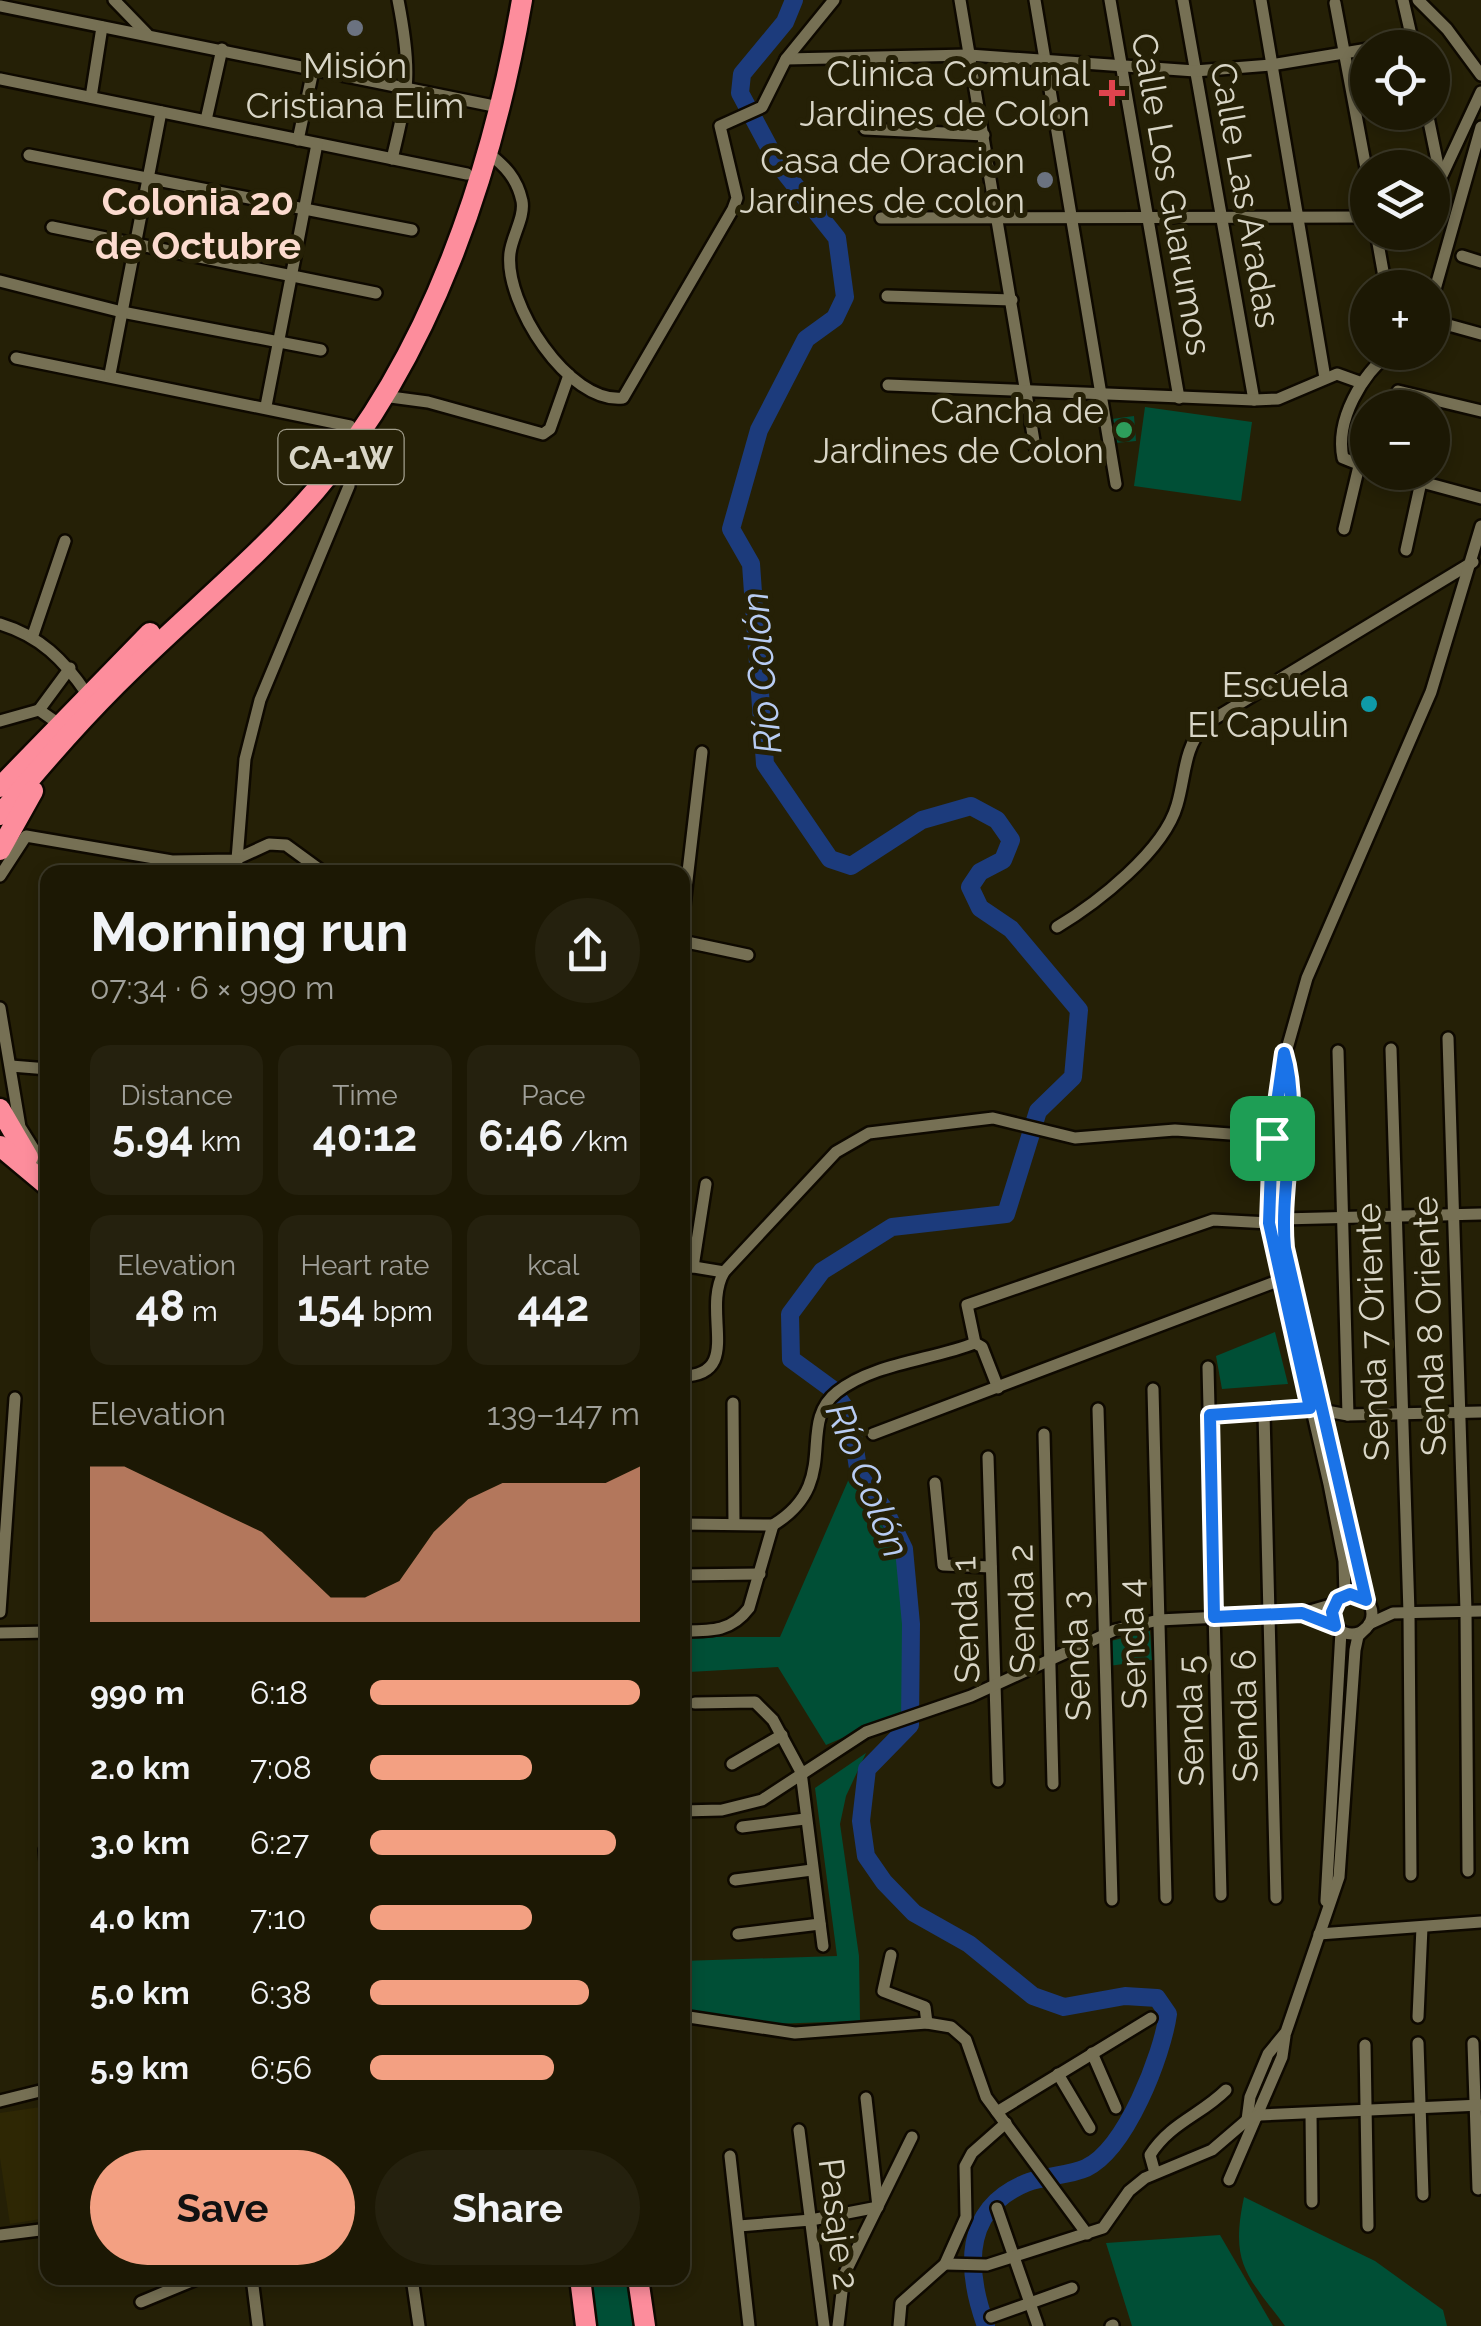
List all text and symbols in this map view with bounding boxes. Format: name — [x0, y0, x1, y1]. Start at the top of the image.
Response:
marker: Misión Cristiana Elim — [344, 17, 366, 39]
street label: Calle Los Guarumos — [1123, 30, 1221, 358]
map controls — [1350, 30, 1450, 490]
button: locate — [1350, 30, 1450, 130]
place label: Misión Cristiana Elim — [246, 45, 464, 126]
place label: Clinica Comunal Jardines de Colon — [800, 53, 1090, 134]
street label: Calle Las Aradas — [1202, 59, 1290, 331]
marker: Clinica Comunal Jardines de Colon — [1099, 80, 1125, 106]
place label: Casa de Oracion Jardines de colon — [740, 140, 1025, 221]
button: layers — [1350, 150, 1450, 250]
marker: Casa de Oracion Jardines de colon — [1034, 169, 1056, 191]
district label: Colonia 20 de Octubre — [95, 179, 301, 268]
button: + — [1350, 270, 1450, 370]
place label: Cancha de Jardines de Colon — [814, 390, 1104, 471]
button: − — [1350, 390, 1450, 490]
marker: Cancha de Jardines de Colon — [1113, 419, 1135, 441]
road number: CA-1W — [278, 430, 404, 484]
water label: Río Colón — [732, 590, 790, 756]
place label: Escuela El Capulin — [1187, 664, 1349, 745]
marker: Escuela El Capulin — [1358, 693, 1380, 715]
button: share — [535, 898, 640, 1003]
text: Morning run — [90, 899, 409, 964]
text: 07:34 · 6 × 990 m — [90, 969, 334, 1006]
text: Distance — [121, 1079, 233, 1112]
text: Time — [332, 1079, 398, 1112]
text: Pace — [521, 1079, 585, 1112]
pin — [1230, 1096, 1315, 1181]
icon: arrive — [1245, 1111, 1300, 1166]
text: 5.94 — [112, 1112, 194, 1161]
text: 40:12 — [313, 1112, 417, 1161]
text: 6:46 — [478, 1112, 564, 1161]
text: km — [194, 1125, 241, 1158]
text: /km — [564, 1125, 628, 1158]
street label: Senda 8 Oriente — [1404, 1195, 1454, 1457]
street label: Senda 7 Oriente — [1347, 1202, 1397, 1462]
text: Elevation — [117, 1249, 236, 1282]
text: Heart rate — [301, 1249, 429, 1282]
text: kcal — [527, 1249, 579, 1282]
text: 48 — [136, 1282, 185, 1331]
text: 154 — [297, 1282, 365, 1331]
text: 442 — [517, 1282, 589, 1331]
text: m — [185, 1295, 218, 1328]
text: bpm — [365, 1295, 433, 1328]
text: Elevation — [90, 1395, 226, 1432]
text: 139–147 m — [487, 1395, 640, 1432]
water label: Río Colón — [817, 1396, 919, 1564]
street label: Senda 2 — [999, 1544, 1043, 1674]
street label: Senda 1 — [942, 1556, 988, 1684]
street label: Senda 4 — [1109, 1578, 1155, 1710]
street label: Senda 3 — [1053, 1590, 1099, 1722]
street label: Senda 6 — [1222, 1649, 1266, 1783]
street label: Senda 5 — [1168, 1655, 1212, 1787]
text: 990 m — [90, 1674, 185, 1711]
text: 6:18 — [250, 1674, 308, 1711]
text: 2.0 km — [90, 1749, 190, 1786]
text: 7:08 — [250, 1749, 312, 1786]
text: 3.0 km — [90, 1824, 190, 1861]
text: 6:27 — [250, 1824, 309, 1861]
text: 4.0 km — [90, 1899, 190, 1936]
text: 7:10 — [250, 1899, 306, 1936]
text: 5.0 km — [90, 1974, 190, 2011]
text: 6:38 — [250, 1974, 311, 2011]
text: 5.9 km — [90, 2049, 189, 2086]
text: 6:56 — [250, 2049, 312, 2086]
button: Save — [90, 2150, 355, 2265]
button: Share — [375, 2150, 640, 2265]
street label: Pasaje 2 — [811, 2156, 867, 2292]

